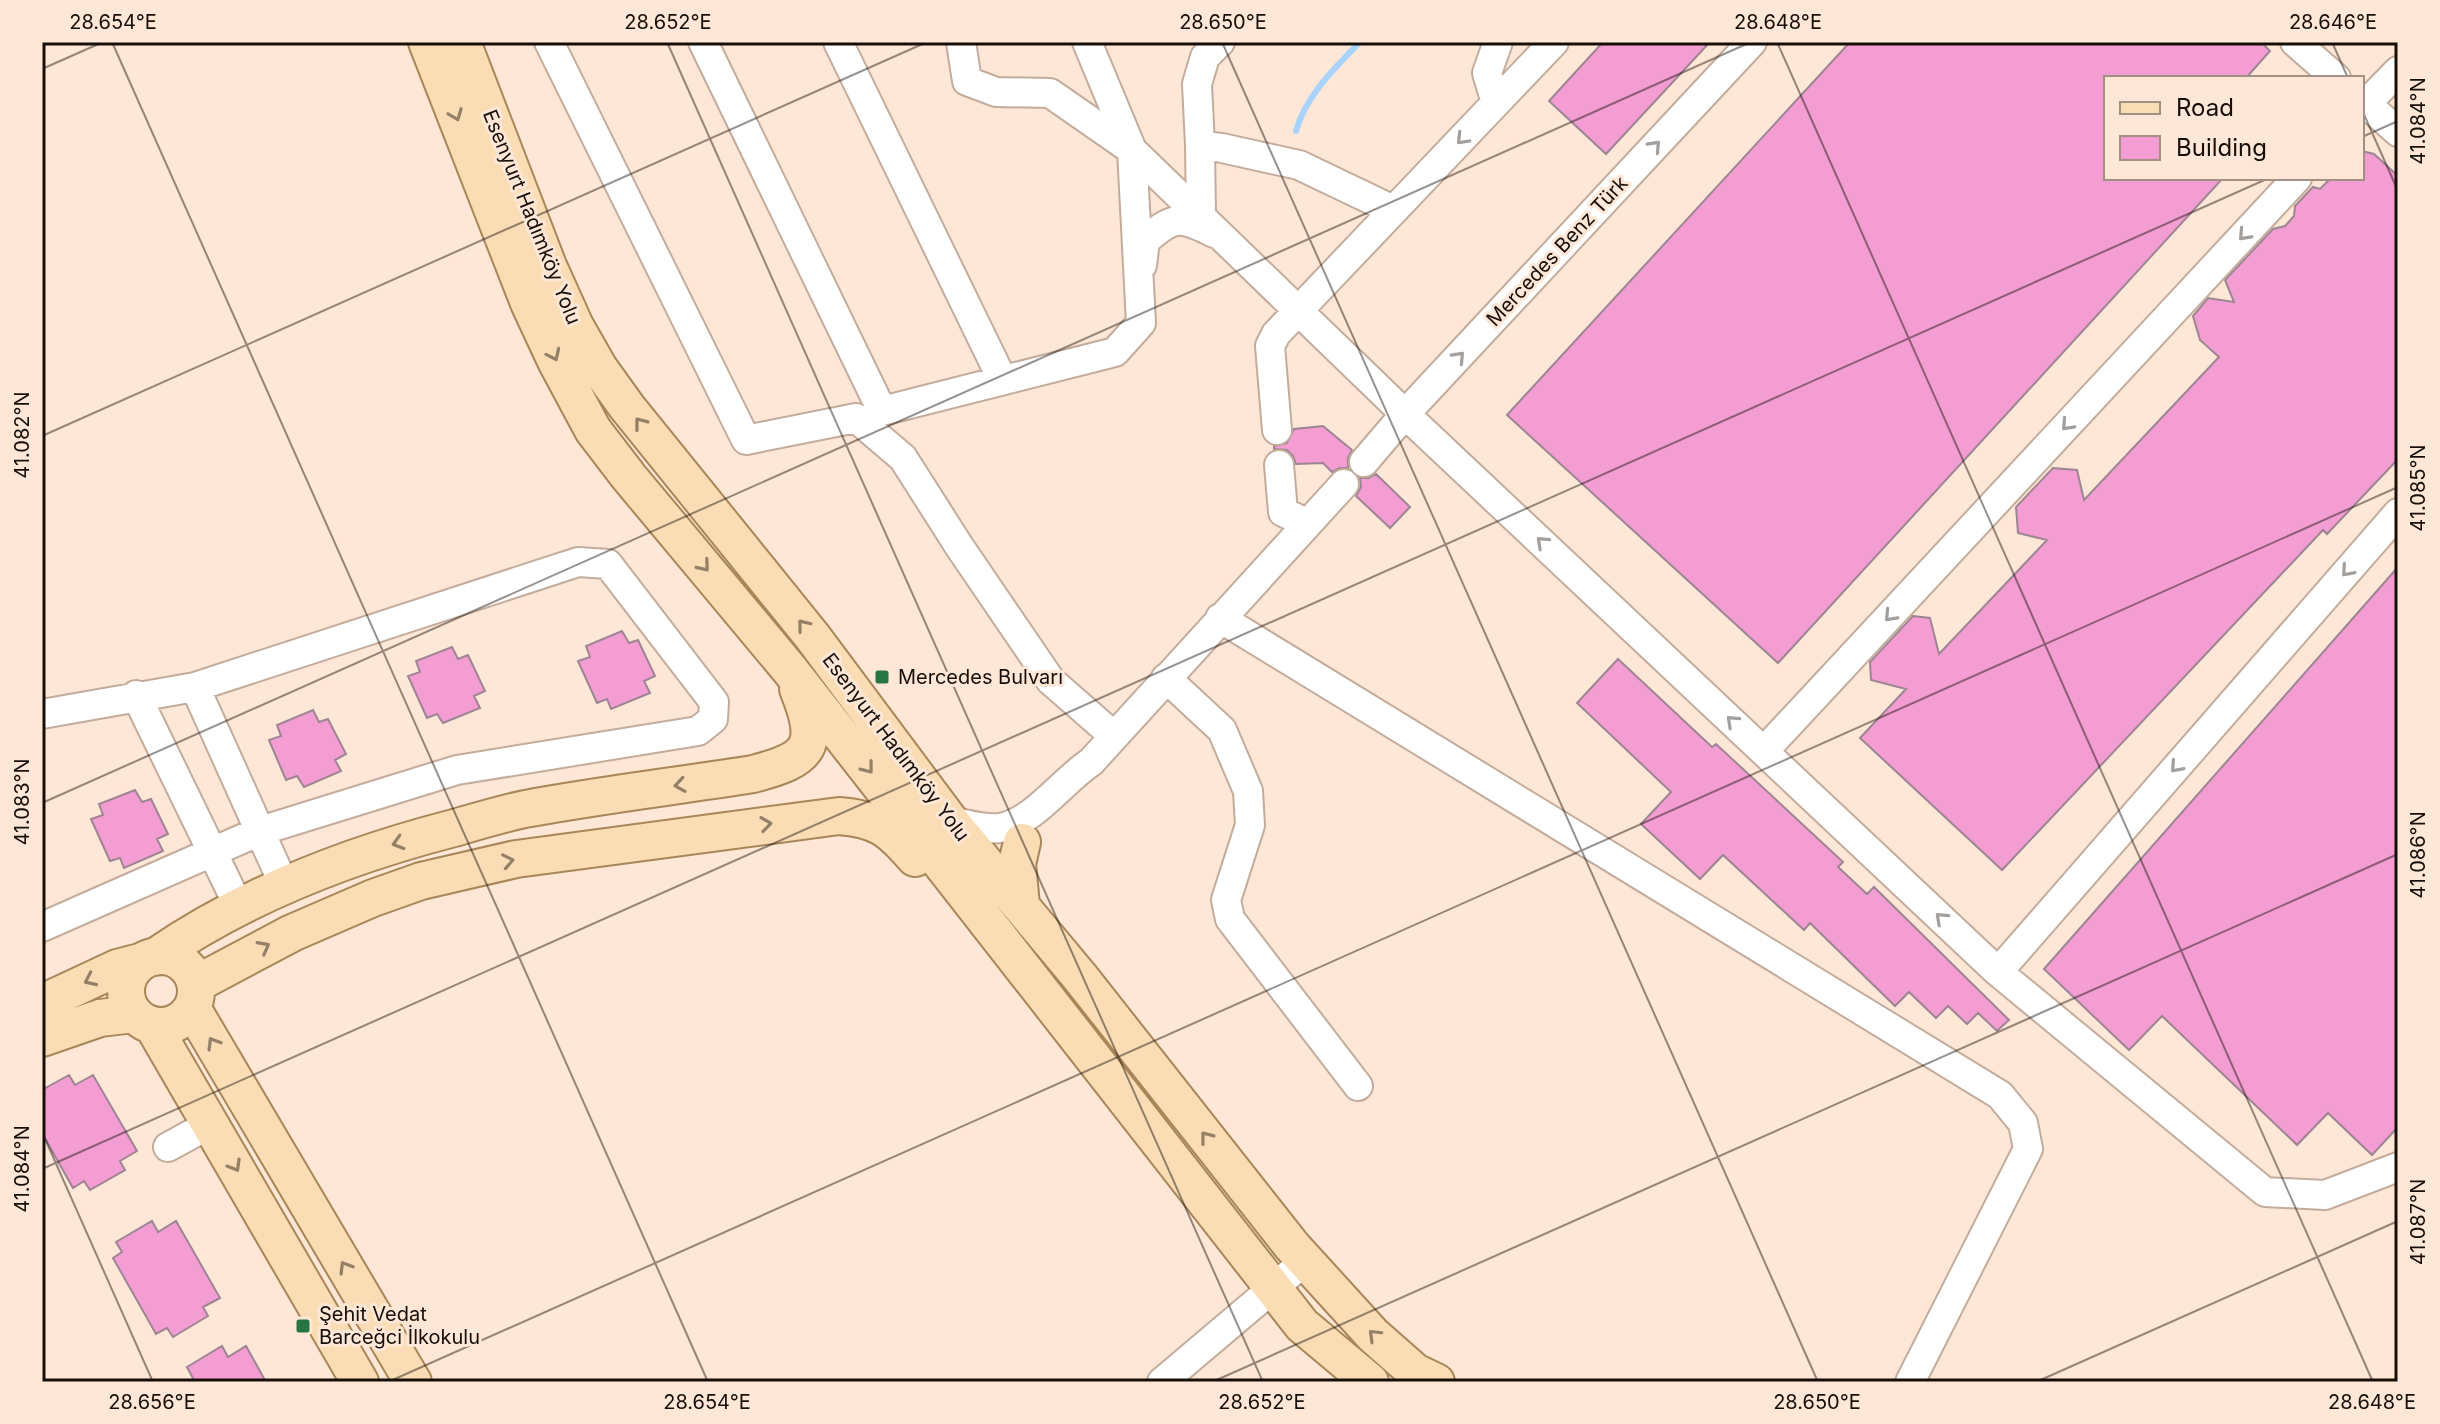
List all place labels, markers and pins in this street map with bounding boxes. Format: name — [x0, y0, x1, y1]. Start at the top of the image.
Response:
place label: Mercedes Bulvarı — [898, 665, 1063, 689]
marker: Mercedes Bulvarı — [873, 668, 891, 686]
place label: Şehit Vedat Barceğci İlkokulu — [319, 1302, 480, 1349]
marker: Şehit Vedat Barceğci İlkokulu — [294, 1317, 312, 1335]

